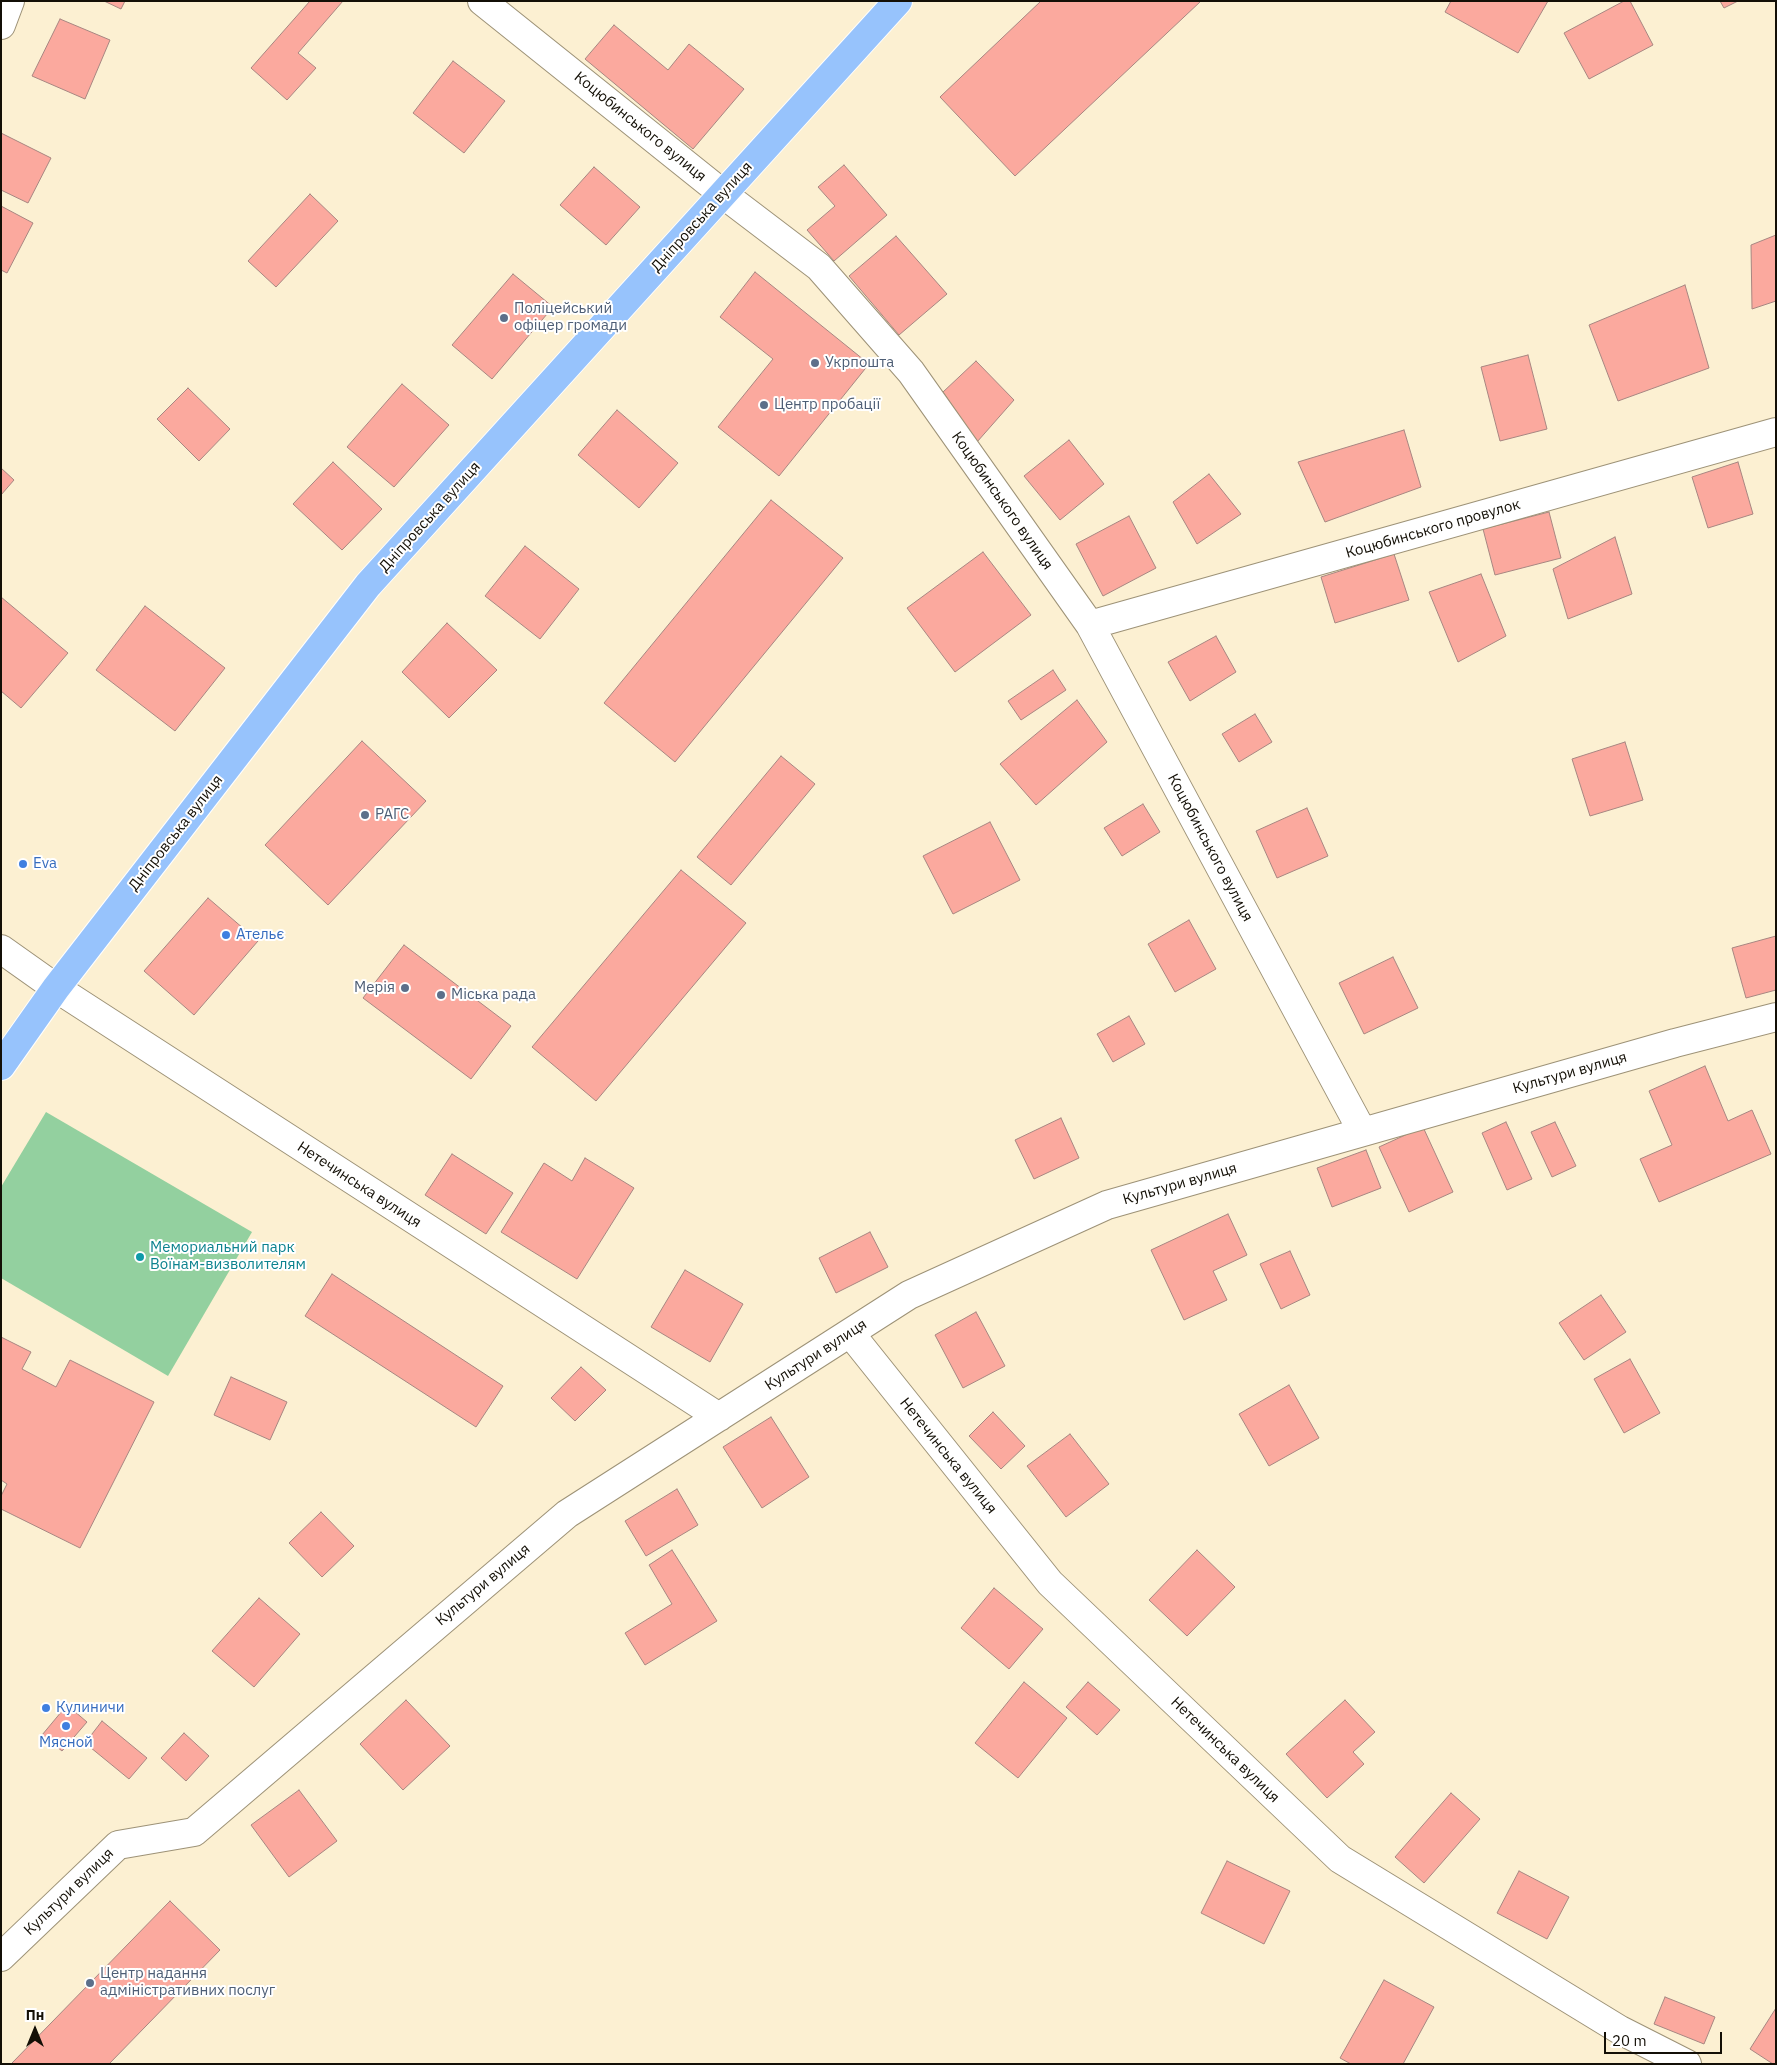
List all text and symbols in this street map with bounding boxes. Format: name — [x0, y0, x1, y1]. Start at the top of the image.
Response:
street label: Коцюбинського вулиця — [570, 68, 710, 186]
street label: Дніпровська вулиця — [648, 158, 756, 276]
place label: Поліцейський офіцер громади — [514, 300, 627, 335]
marker: Поліцейський офіцер громади — [498, 312, 510, 324]
place label: Укрпошта — [825, 354, 894, 372]
marker: Укрпошта — [809, 357, 821, 369]
place label: Центр пробації — [774, 396, 880, 414]
marker: Центр пробації — [758, 399, 770, 411]
street label: Коцюбинського вулиця — [947, 428, 1057, 574]
street label: Дніпровська вулиця — [376, 458, 484, 576]
street label: Коцюбинського провулок — [1343, 495, 1523, 563]
street label: Дніпровська вулиця — [125, 771, 227, 895]
street label: Коцюбинського вулиця — [1163, 771, 1257, 925]
place label: РАГС — [375, 806, 409, 824]
marker: РАГС — [359, 809, 371, 821]
place label: Eva — [33, 855, 57, 873]
marker: Eva — [17, 858, 29, 870]
place label: Ательє — [236, 926, 284, 944]
marker: Ательє — [220, 929, 232, 941]
place label: Мерія — [354, 979, 395, 997]
marker: Мерія — [399, 982, 411, 994]
place label: Міська рада — [451, 986, 536, 1004]
marker: Міська рада — [435, 989, 447, 1001]
street label: Культури вулиця — [1511, 1048, 1629, 1098]
street label: Нетечинська вулиця — [294, 1138, 424, 1232]
street label: Культури вулиця — [1121, 1159, 1239, 1209]
place label: Мемориальний парк Воїнам-визволителям — [150, 1239, 306, 1274]
marker: Мемориальний парк Воїнам-визволителям — [134, 1251, 146, 1263]
street label: Культури вулиця — [762, 1315, 870, 1395]
street label: Нетечинська вулиця — [896, 1394, 1000, 1518]
street label: Культури вулиця — [432, 1540, 534, 1630]
street label: Нетечинська вулиця — [1167, 1693, 1283, 1807]
place label: Кулиничи — [56, 1699, 125, 1717]
marker: Кулиничи — [40, 1702, 52, 1714]
marker: Мясной — [60, 1720, 72, 1732]
place label: Мясной — [39, 1734, 93, 1752]
street label: Культури вулиця — [20, 1845, 118, 1939]
place label: Центр надання адміністративних послуг — [100, 1965, 275, 2000]
marker: Центр надання адміністративних послуг — [84, 1977, 96, 1989]
north arrow — [10, 2005, 60, 2055]
text: Пн — [26, 2006, 44, 2024]
scale bar — [1607, 2022, 1724, 2054]
text: 20 m — [1612, 2031, 1647, 2050]

